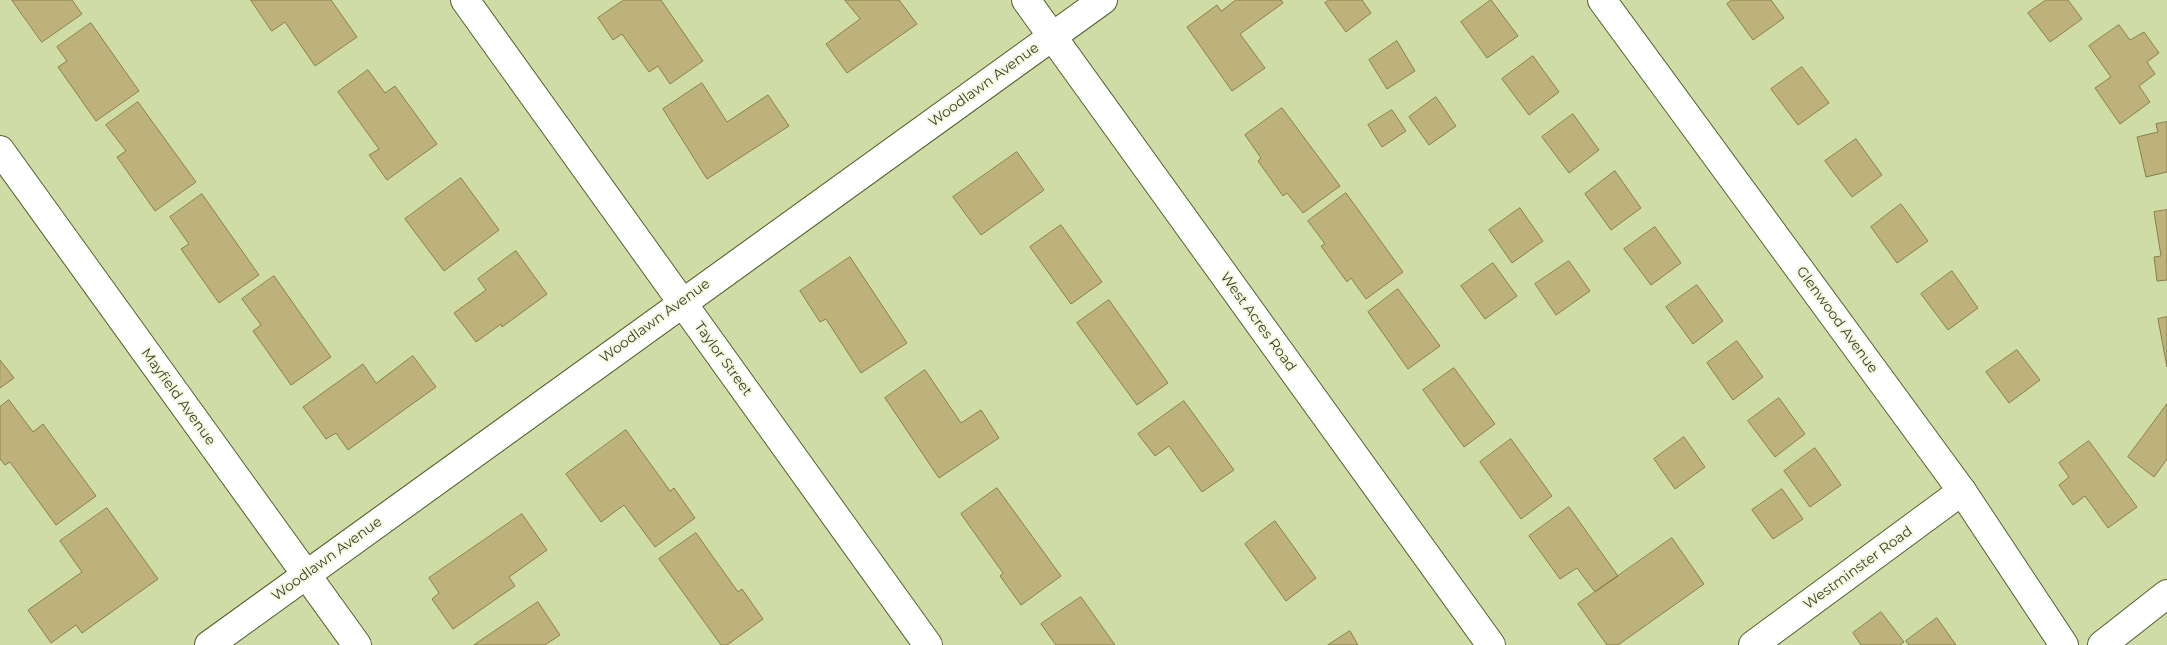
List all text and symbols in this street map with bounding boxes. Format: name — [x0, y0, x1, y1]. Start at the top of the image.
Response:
street label: Woodlawn Avenue — [926, 39, 1042, 131]
street label: Glenwood Avenue — [1793, 263, 1881, 377]
street label: West Acres Road — [1216, 269, 1300, 375]
street label: Woodlawn Avenue — [597, 275, 713, 367]
street label: Taylor Street — [691, 319, 755, 399]
street label: Mayfield Avenue — [137, 345, 219, 449]
street label: Woodlawn Avenue — [269, 513, 385, 605]
street label: Westminster Road — [1800, 523, 1916, 613]

